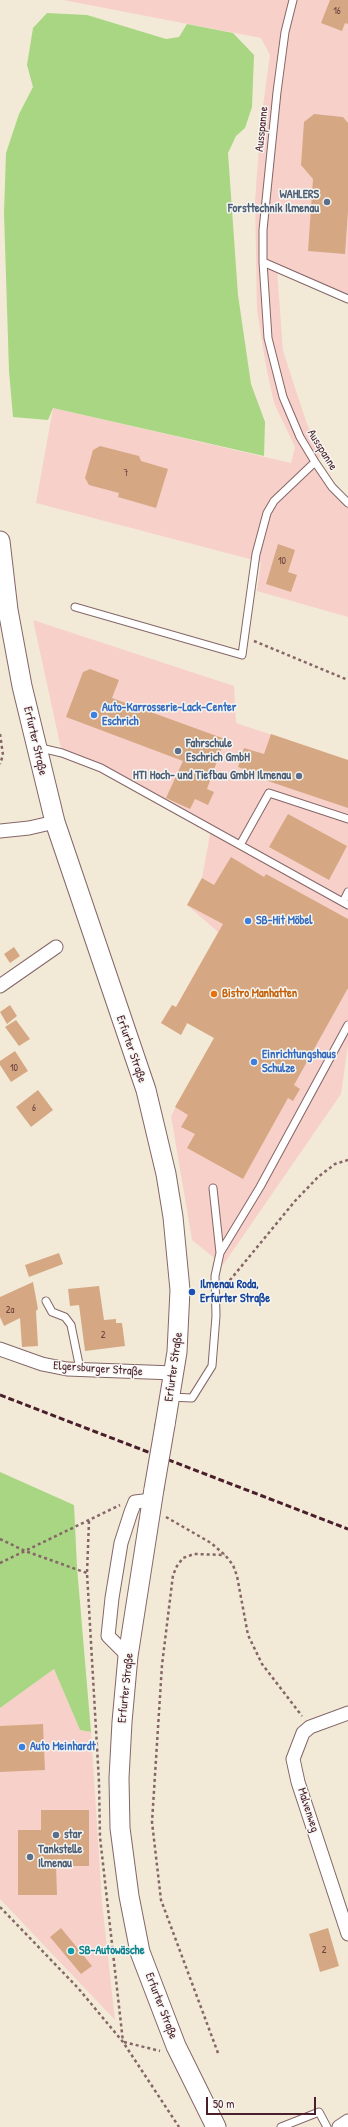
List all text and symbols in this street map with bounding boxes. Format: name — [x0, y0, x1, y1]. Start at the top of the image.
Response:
house number: 16 — [333, 5, 341, 17]
street label: Ausspanne — [252, 106, 272, 152]
place label: WAHLERS Forsttechnik Ilmenau — [228, 188, 319, 216]
marker: WAHLERS Forsttechnik Ilmenau — [322, 197, 332, 207]
street label: Ausspanne — [304, 427, 340, 473]
house number: 7 — [124, 467, 128, 479]
house number: 10 — [278, 555, 286, 567]
place label: Auto-Karrosserie-Lack-Center Eschrich — [102, 701, 236, 729]
street label: Erfurter Straße — [20, 705, 50, 777]
marker: Auto-Karrosserie-Lack-Center Eschrich — [89, 710, 99, 720]
place label: Fahrschule Eschrich GmbH — [186, 737, 250, 765]
marker: Fahrschule Eschrich GmbH — [173, 746, 183, 756]
place label: HTI Hoch- und Tiefbau GmbH Ilmenau — [133, 769, 291, 783]
marker: HTI Hoch- und Tiefbau GmbH Ilmenau — [294, 771, 304, 781]
place label: SB-Hit Möbel — [256, 914, 313, 928]
marker: SB-Hit Möbel — [243, 916, 253, 926]
place label: Bistro Manhatten — [222, 987, 297, 1001]
marker: Bistro Manhatten — [209, 989, 219, 999]
street label: Erfurter Straße — [113, 1014, 149, 1084]
place label: Einrichtungshaus Schulze — [262, 1048, 336, 1076]
marker: Einrichtungshaus Schulze — [249, 1057, 259, 1067]
house number: 10 — [10, 1062, 18, 1074]
house number: 6 — [32, 1102, 36, 1114]
place label: Ilmenau Roda, Erfurter Straße — [200, 1278, 270, 1306]
marker: Ilmenau Roda, Erfurter Straße — [187, 1287, 197, 1297]
house number: 2a — [6, 1304, 14, 1316]
house number: 2 — [101, 1329, 105, 1341]
street label: Erfurter Straße — [162, 1331, 186, 1403]
street label: Elgersburger Straße — [53, 1359, 143, 1379]
street label: Erfurter Straße — [115, 1652, 137, 1724]
place label: Auto Meinhardt — [30, 1740, 96, 1754]
marker: Auto Meinhardt — [17, 1742, 27, 1752]
street label: Malvenweg — [294, 1786, 322, 1834]
place label: star — [64, 1828, 82, 1842]
marker: star — [51, 1830, 61, 1840]
place label: Tankstelle Ilmenau — [38, 1843, 82, 1871]
marker: Tankstelle Ilmenau — [25, 1852, 35, 1862]
place label: SB-Autowäsche — [79, 1944, 144, 1958]
house number: 2 — [322, 1944, 326, 1956]
marker: SB-Autowäsche — [66, 1946, 76, 1956]
street label: Erfurter Straße — [142, 1971, 180, 2041]
scale bar — [208, 2089, 318, 2115]
text: 50 m — [213, 2095, 234, 2112]

